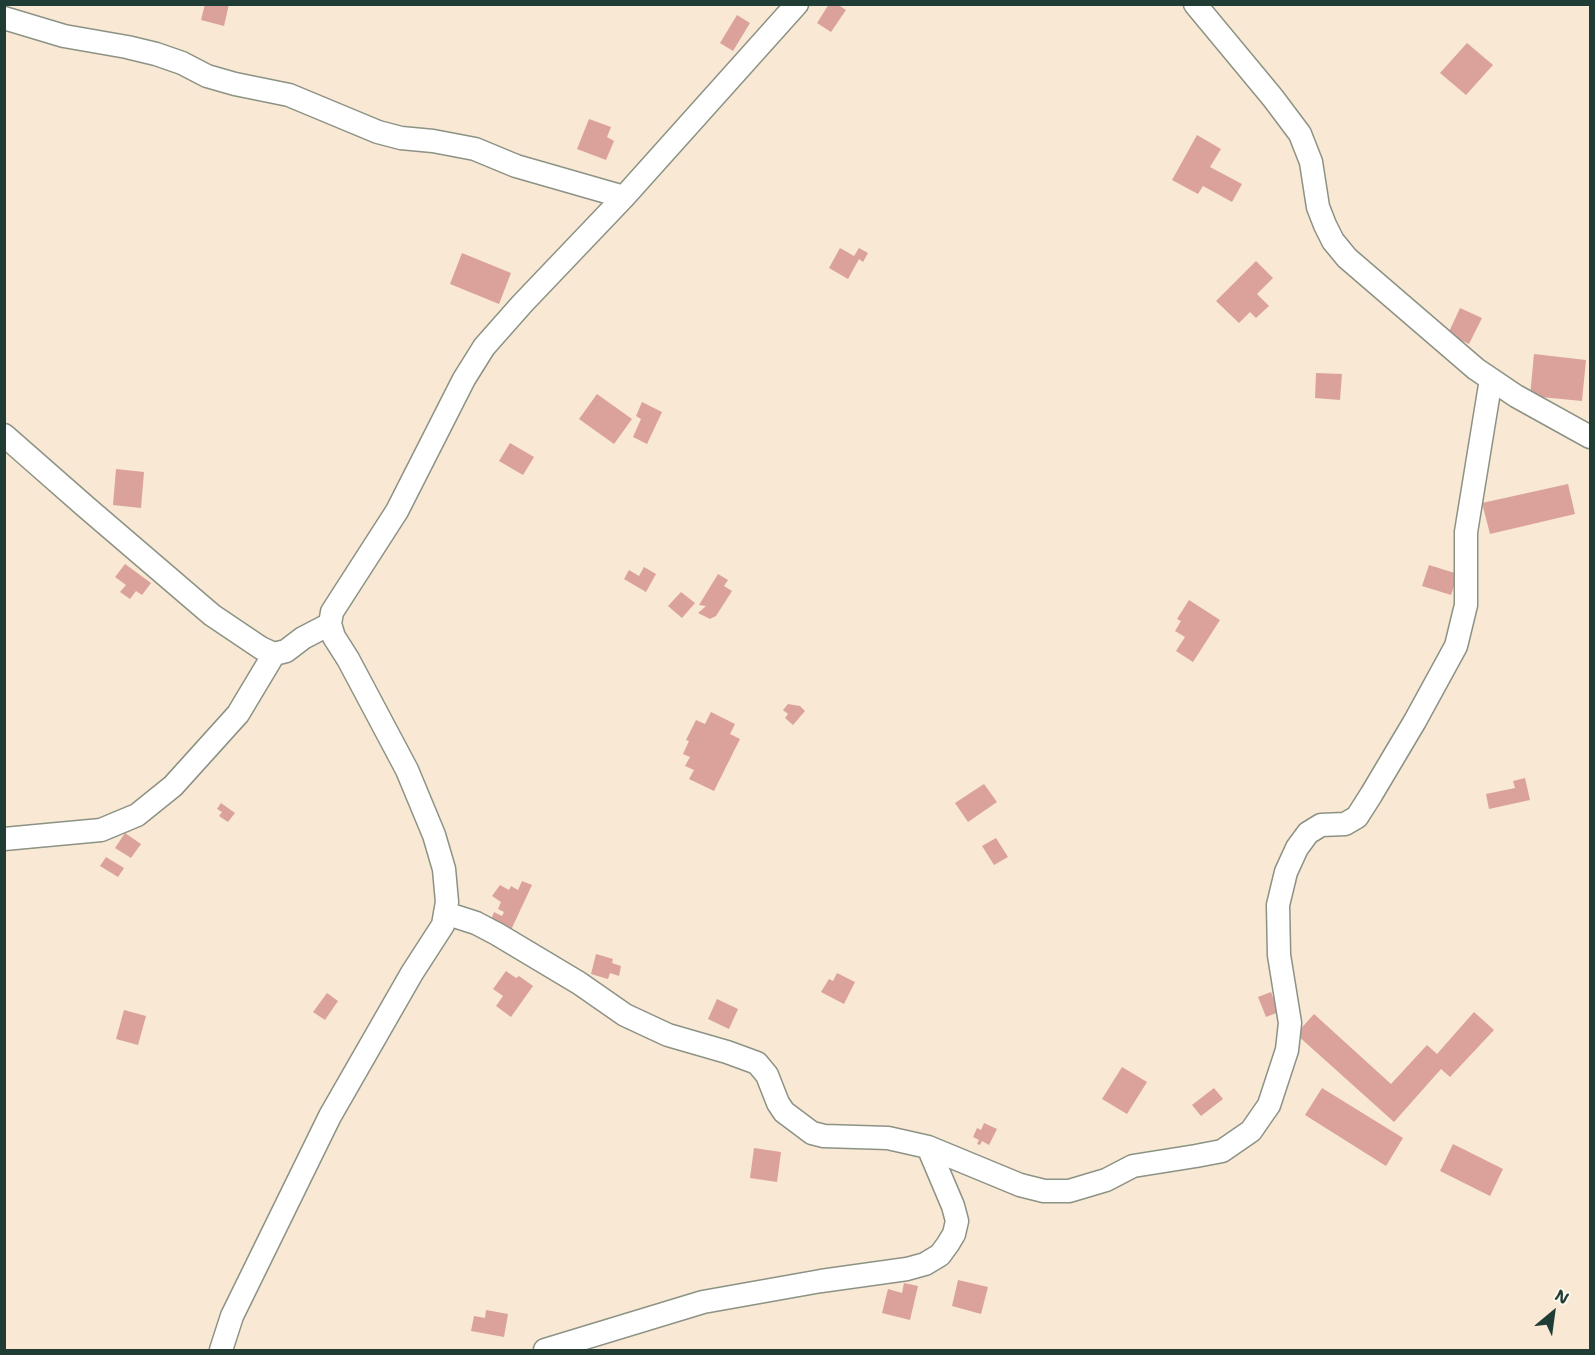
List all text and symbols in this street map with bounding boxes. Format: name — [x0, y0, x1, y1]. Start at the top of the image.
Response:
north arrow — [1523, 1283, 1583, 1343]
text: N — [1551, 1285, 1573, 1309]

